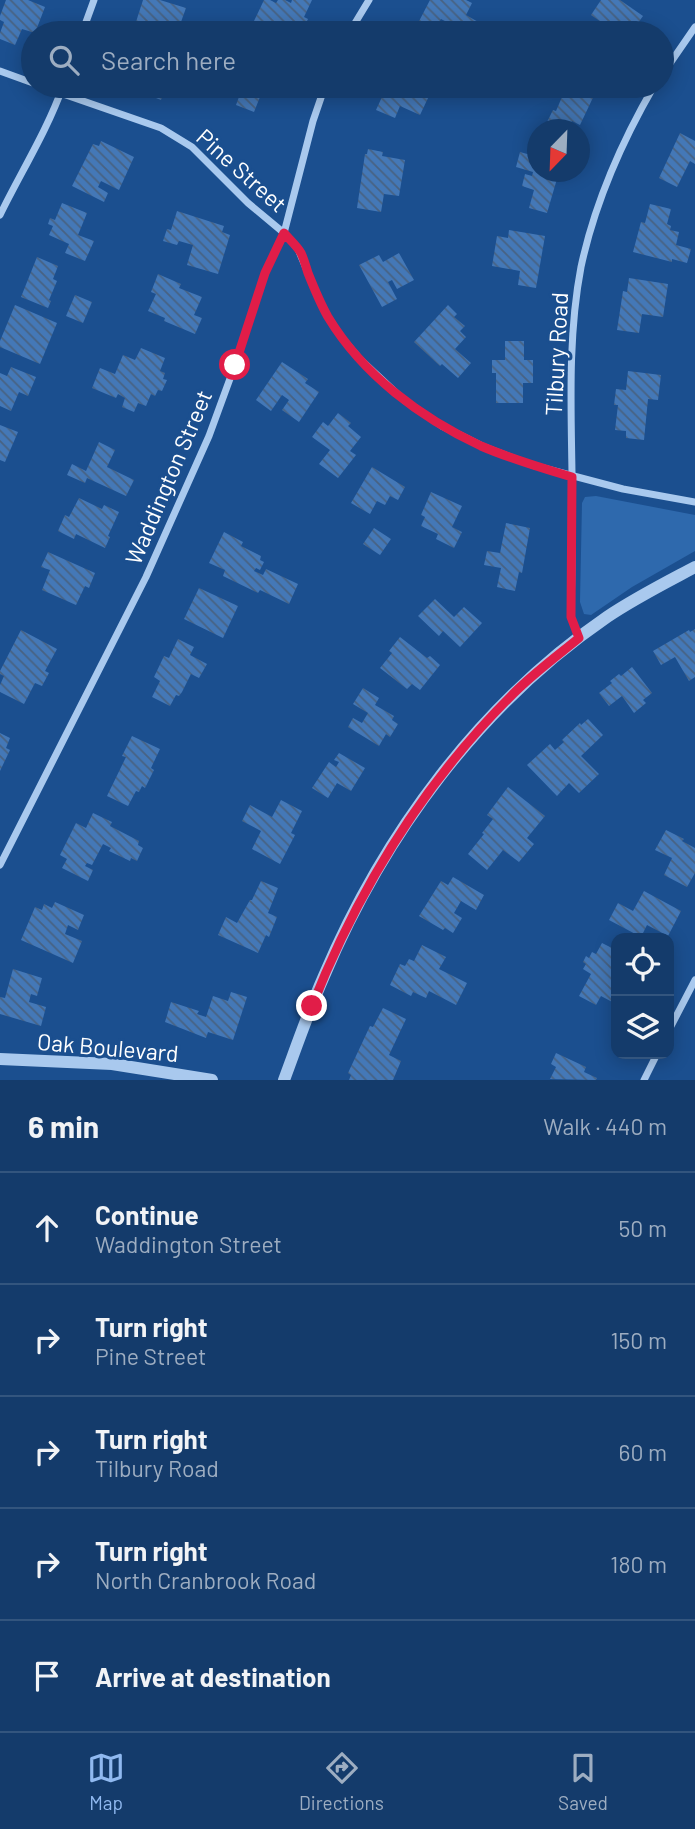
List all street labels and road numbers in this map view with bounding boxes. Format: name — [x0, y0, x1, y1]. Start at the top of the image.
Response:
street label: Pine Street — [191, 122, 293, 218]
street label: Tilbury Road — [539, 291, 573, 417]
street label: Waddington Street — [119, 386, 217, 568]
street label: Oak Boulevard — [36, 1027, 180, 1067]

